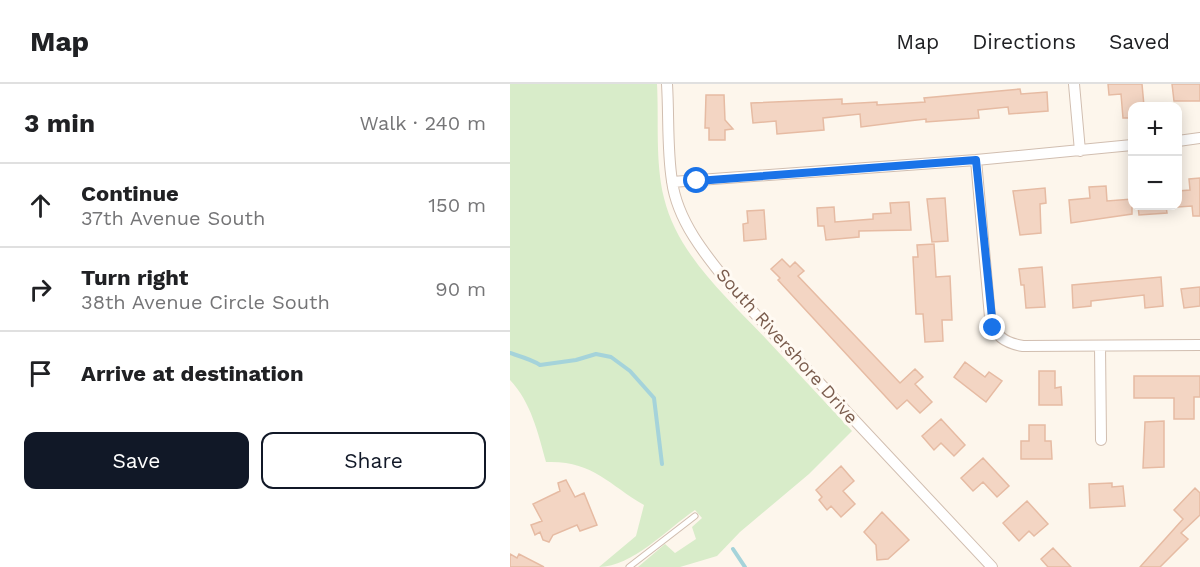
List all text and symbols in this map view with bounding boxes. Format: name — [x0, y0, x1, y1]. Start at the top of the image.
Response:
text: Map — [30, 25, 89, 58]
text: Map — [896, 29, 939, 54]
text: Directions — [972, 29, 1076, 54]
text: Saved — [1109, 29, 1170, 54]
map controls — [1128, 102, 1182, 210]
button: + — [1128, 102, 1182, 156]
text: 3 min — [24, 108, 95, 138]
text: Walk · 240 m — [359, 111, 486, 135]
button: − — [1128, 156, 1182, 210]
route start — [683, 167, 709, 193]
text: Continue — [81, 181, 179, 206]
icon: ahead — [24, 189, 57, 222]
text: 150 m — [428, 193, 486, 217]
text: 37th Avenue South — [81, 206, 265, 230]
street label: South Rivershore Drive — [712, 264, 863, 428]
text: Turn right — [81, 265, 188, 290]
icon: right — [24, 273, 57, 306]
text: 90 m — [435, 277, 486, 301]
text: 38th Avenue Circle South — [81, 290, 330, 314]
route end — [979, 314, 1005, 340]
icon: arrive — [24, 357, 57, 390]
text: Arrive at destination — [81, 361, 304, 386]
button: Save — [24, 432, 249, 489]
button: Share — [261, 432, 486, 489]

